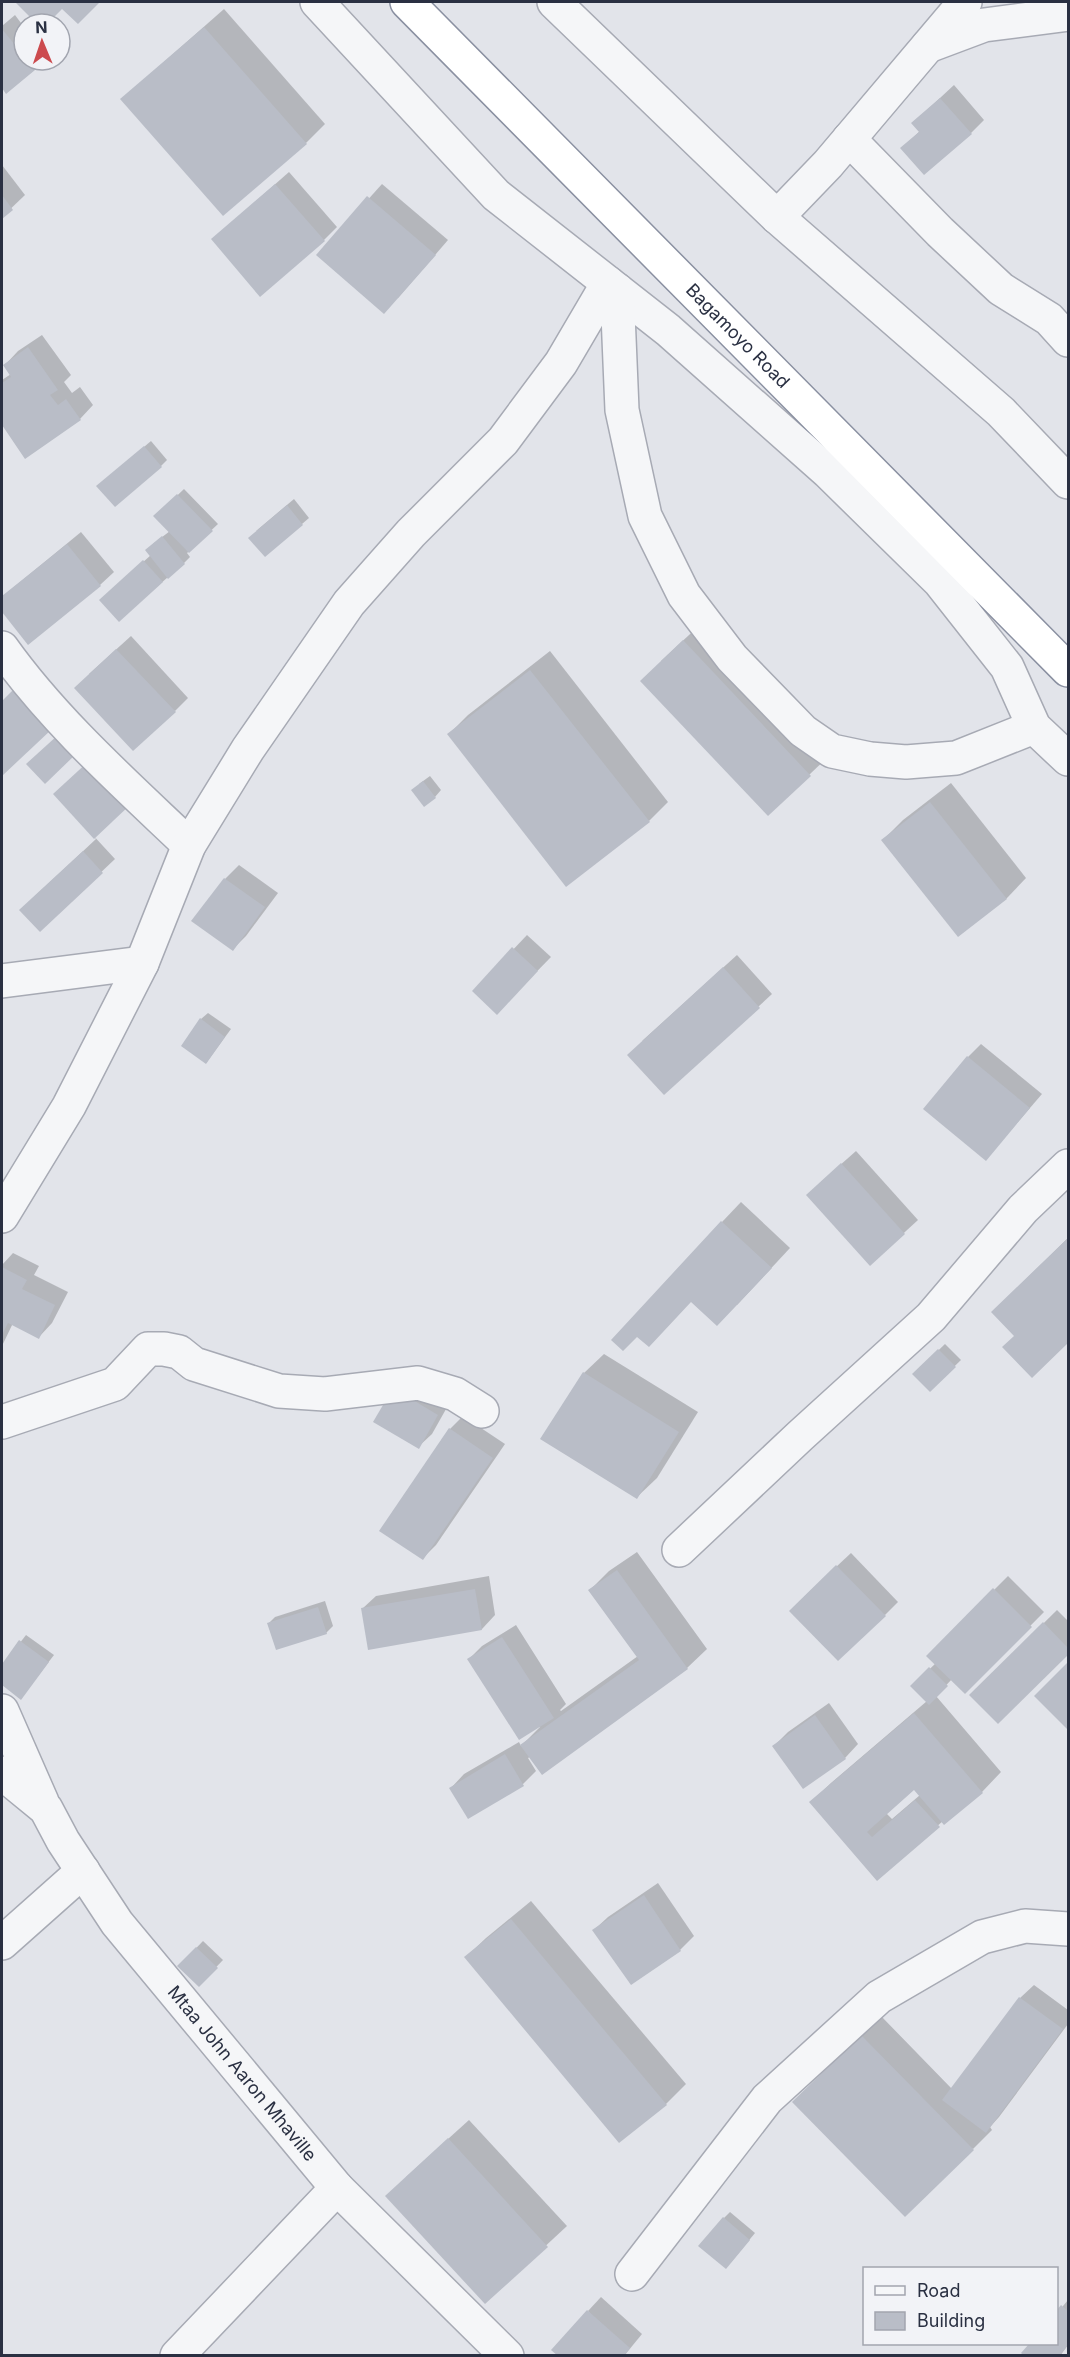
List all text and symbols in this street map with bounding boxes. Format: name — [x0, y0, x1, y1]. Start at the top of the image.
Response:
north arrow — [12, 12, 72, 72]
text: N — [35, 17, 48, 37]
street label: Bagamoyo Road — [682, 279, 794, 392]
street label: Mtaa John Aaron Mhaville — [164, 1981, 321, 2165]
legend — [863, 2267, 1058, 2345]
text: Road — [917, 2280, 960, 2301]
text: Building — [917, 2310, 985, 2331]

